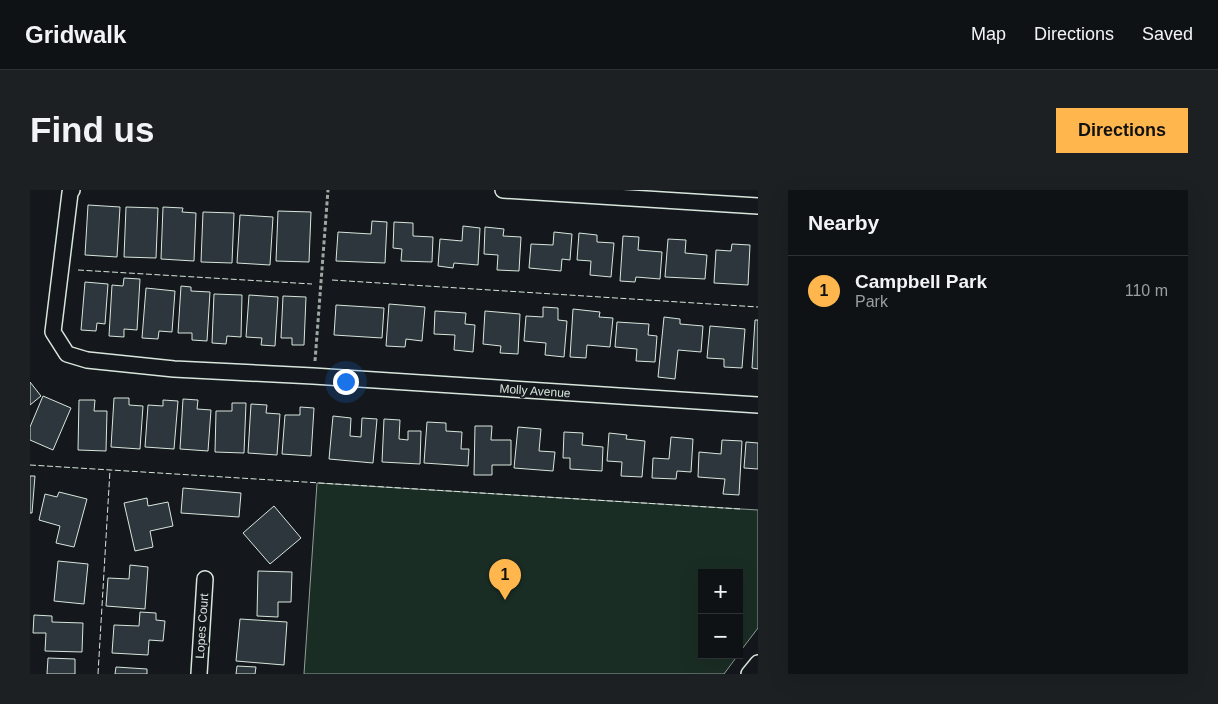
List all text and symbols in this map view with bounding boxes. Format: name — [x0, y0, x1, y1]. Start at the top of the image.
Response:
text: Gridwalk — [25, 21, 126, 48]
text: Map — [971, 24, 1006, 44]
text: Directions — [1034, 24, 1114, 44]
text: Saved — [1142, 24, 1193, 44]
button: Directions — [1056, 108, 1188, 153]
text: Find us — [30, 110, 154, 149]
text: Nearby — [808, 211, 879, 234]
text: Campbell Park — [855, 271, 987, 292]
text: 1 — [820, 282, 828, 299]
text: 110 m — [1125, 282, 1168, 299]
text: Park — [855, 293, 888, 310]
your location — [333, 369, 359, 395]
street label: Molly Avenue — [499, 382, 571, 400]
pin: 1 — [489, 559, 521, 600]
map controls — [698, 569, 743, 659]
button: + — [698, 569, 743, 614]
street label: Lopes Court — [193, 592, 211, 659]
button: − — [698, 614, 743, 659]

